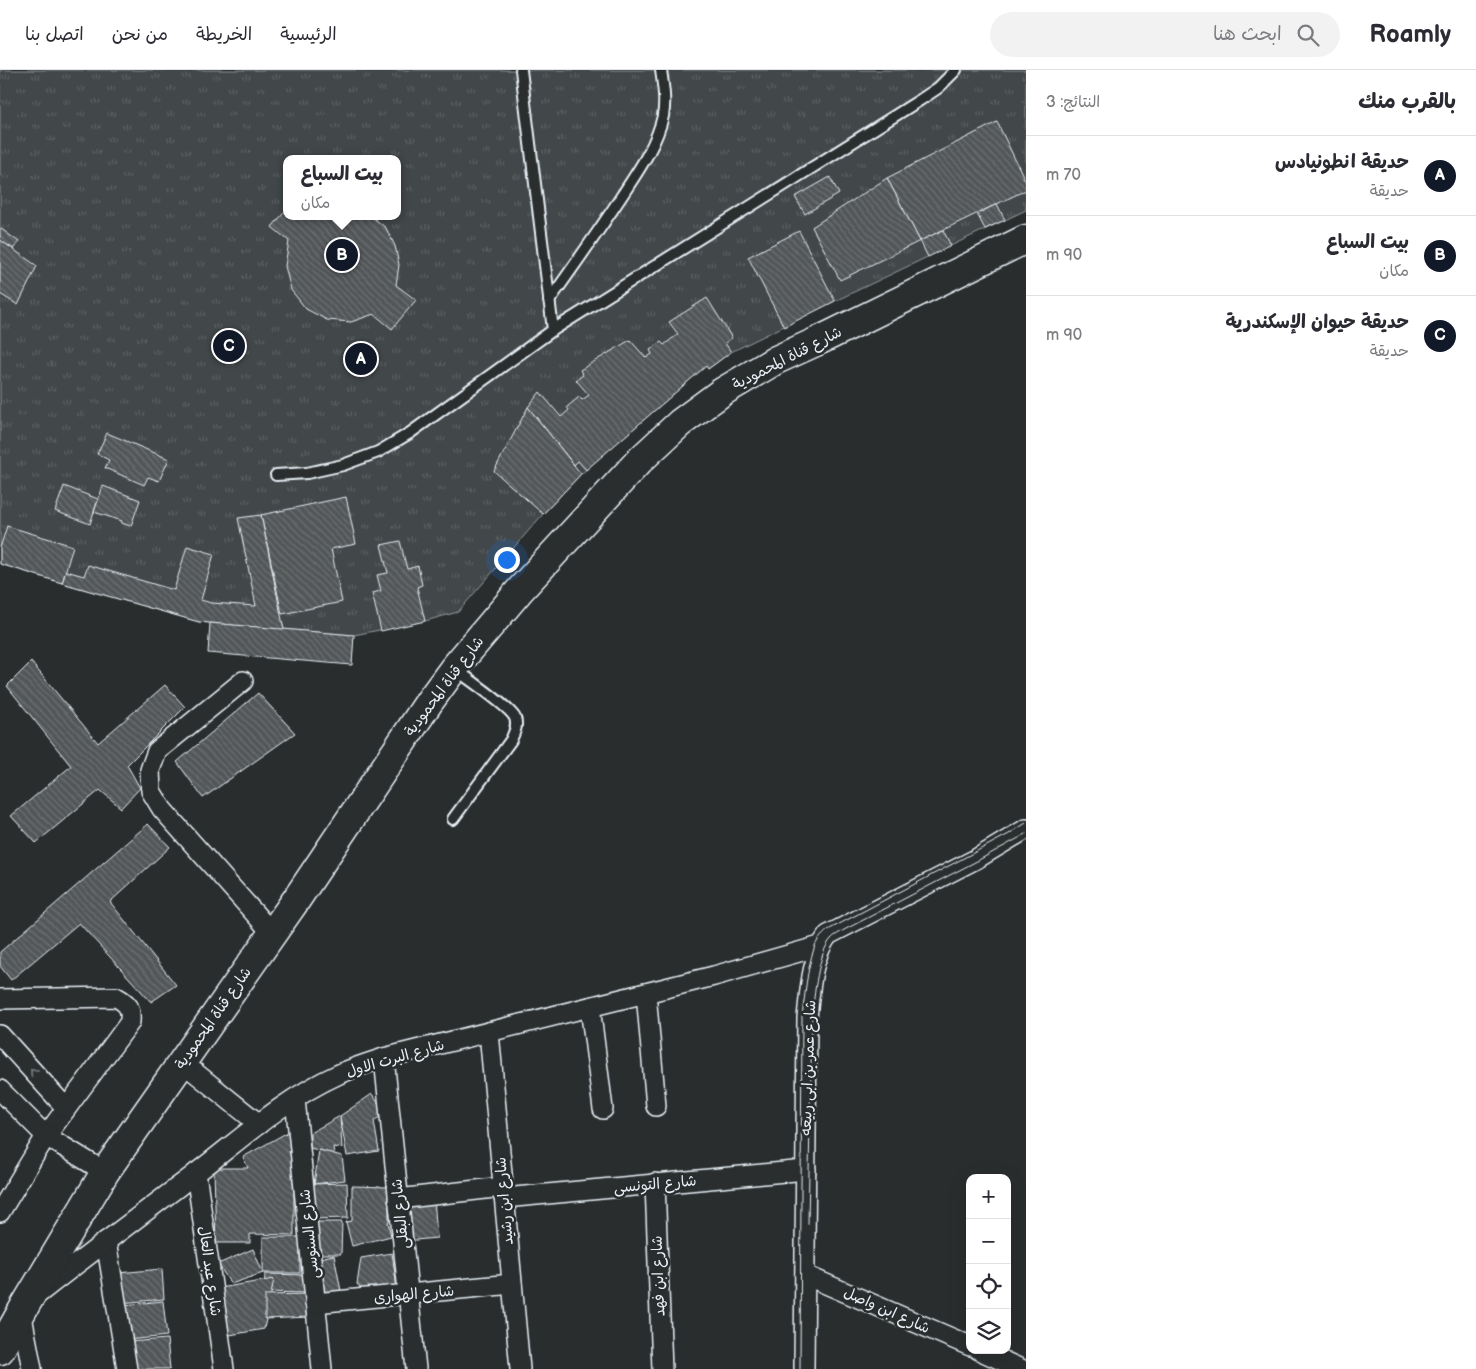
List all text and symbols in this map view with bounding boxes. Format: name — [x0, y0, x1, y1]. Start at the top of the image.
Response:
search box — [990, 12, 1340, 57]
text: Roamly — [1370, 20, 1451, 49]
icon: search — [1294, 21, 1322, 49]
text: ابحث هنا — [1213, 23, 1282, 46]
text: اتصل بنا — [25, 24, 84, 45]
text: من نحن — [112, 24, 168, 45]
text: الخريطة — [196, 24, 252, 45]
text: الرئيسية — [280, 24, 337, 45]
text: بالقرب منك — [1358, 89, 1456, 114]
text: النتائج: 3 — [1046, 93, 1100, 112]
text: حديقة انطونيادس — [1275, 151, 1409, 174]
popup — [283, 155, 401, 220]
text: بيت السباع — [301, 163, 383, 186]
text: 70 m — [1046, 166, 1081, 185]
text: A — [1435, 166, 1445, 185]
text: حديقة — [1370, 182, 1409, 201]
text: مكان — [301, 194, 330, 213]
text: بيت السباع — [1326, 231, 1409, 254]
pin: B — [326, 236, 358, 274]
text: 90 m — [1046, 246, 1082, 265]
text: B — [1434, 246, 1446, 265]
text: مكان — [1379, 262, 1409, 281]
text: حديقة حيوان الإسكندرية — [1226, 311, 1409, 334]
street label: شارع قناة المحمودية — [729, 323, 845, 394]
text: 90 m — [1046, 326, 1082, 345]
text: C — [1434, 326, 1446, 345]
pin: C — [213, 327, 245, 365]
pin: A — [345, 340, 377, 378]
text: حديقة — [1370, 342, 1409, 361]
your location — [494, 547, 520, 573]
street label: شارع قناة المحمودية — [401, 632, 488, 740]
street label: شارع قناة المحمودية — [171, 963, 256, 1073]
street label: شارع عمر بن ابى ربيعه — [797, 1000, 820, 1136]
street label: شارع البرت الاول — [344, 1035, 447, 1082]
one-way arrow — [30, 1068, 39, 1077]
street label: شارع ابن رشيد — [491, 1156, 518, 1246]
street label: شارع التونسى — [613, 1171, 697, 1198]
map controls — [966, 1174, 1011, 1354]
button: + — [966, 1174, 1011, 1219]
street label: شارع البقلى — [387, 1178, 414, 1250]
street label: شارع السنوسى — [295, 1188, 324, 1280]
button: − — [966, 1219, 1011, 1264]
street label: شارع عبد العال — [194, 1225, 225, 1317]
street label: شارع ابن فهد — [648, 1235, 669, 1317]
button: locate — [966, 1264, 1011, 1309]
street label: شارع الهوارى — [373, 1282, 455, 1307]
street label: شارع ابن واصل — [841, 1283, 933, 1338]
button: layers — [966, 1309, 1011, 1354]

